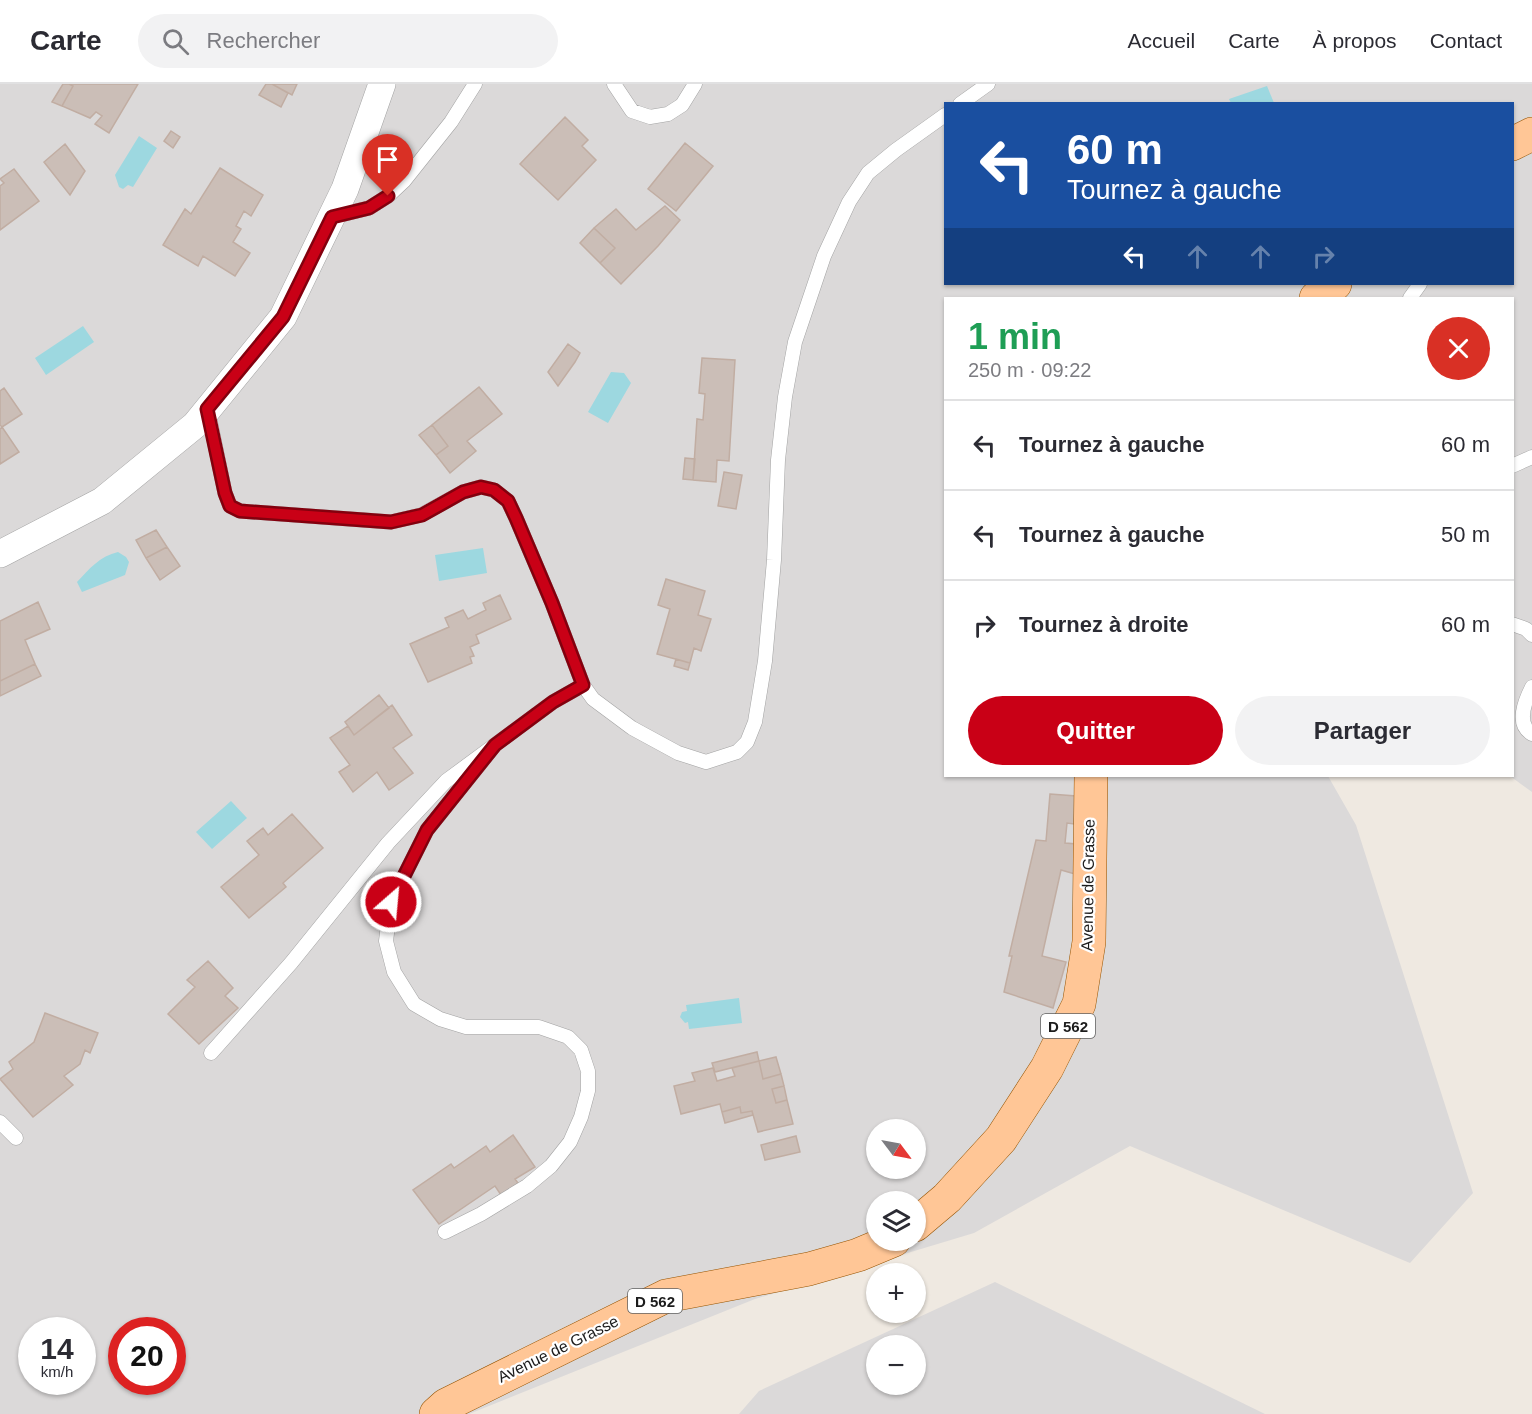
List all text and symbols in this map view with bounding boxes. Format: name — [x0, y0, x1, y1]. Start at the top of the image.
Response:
search box — [138, 14, 558, 68]
text: Carte — [30, 25, 102, 56]
icon: search — [159, 25, 192, 58]
text: Rechercher — [207, 28, 320, 53]
text: Accueil — [1128, 29, 1195, 52]
text: Carte — [1228, 29, 1280, 52]
text: À propos — [1313, 29, 1397, 52]
text: Contact — [1430, 29, 1502, 52]
icon: left — [968, 126, 1046, 204]
text: 60 m — [1067, 126, 1163, 173]
pin — [362, 134, 413, 196]
icon: arrive — [371, 143, 404, 176]
text: Tournez à gauche — [1067, 175, 1282, 205]
icon: left — [1118, 240, 1151, 273]
icon: ahead — [1181, 240, 1214, 273]
icon: ahead — [1244, 240, 1277, 273]
icon: right — [1307, 240, 1340, 273]
text: 1 min — [968, 316, 1062, 357]
button: close — [1427, 317, 1490, 380]
text: 250 m · 09:22 — [968, 359, 1091, 381]
icon: left — [968, 429, 1001, 462]
text: Tournez à gauche — [1019, 432, 1204, 457]
text: 60 m — [1441, 432, 1490, 457]
icon: left — [968, 519, 1001, 552]
text: Tournez à gauche — [1019, 522, 1204, 547]
text: 50 m — [1441, 522, 1490, 547]
icon: right — [968, 609, 1001, 642]
text: Tournez à droite — [1019, 612, 1189, 637]
text: 60 m — [1441, 612, 1490, 637]
button: Quitter — [968, 696, 1223, 765]
button: Partager — [1235, 696, 1490, 765]
street label: Avenue de Grasse — [1078, 819, 1098, 951]
position arrow — [359, 870, 423, 934]
road number: D 562 — [1041, 1014, 1095, 1038]
north arrow — [866, 1119, 926, 1179]
map controls — [866, 1119, 926, 1395]
button: layers — [866, 1191, 926, 1251]
button: + — [866, 1263, 926, 1323]
road number: D 562 — [628, 1289, 682, 1313]
street label: Avenue de Grasse — [495, 1312, 621, 1386]
speed limit sign: 20 — [108, 1317, 186, 1395]
text: 14 — [40, 1332, 74, 1365]
button: − — [866, 1335, 926, 1395]
text: km/h — [41, 1363, 73, 1380]

